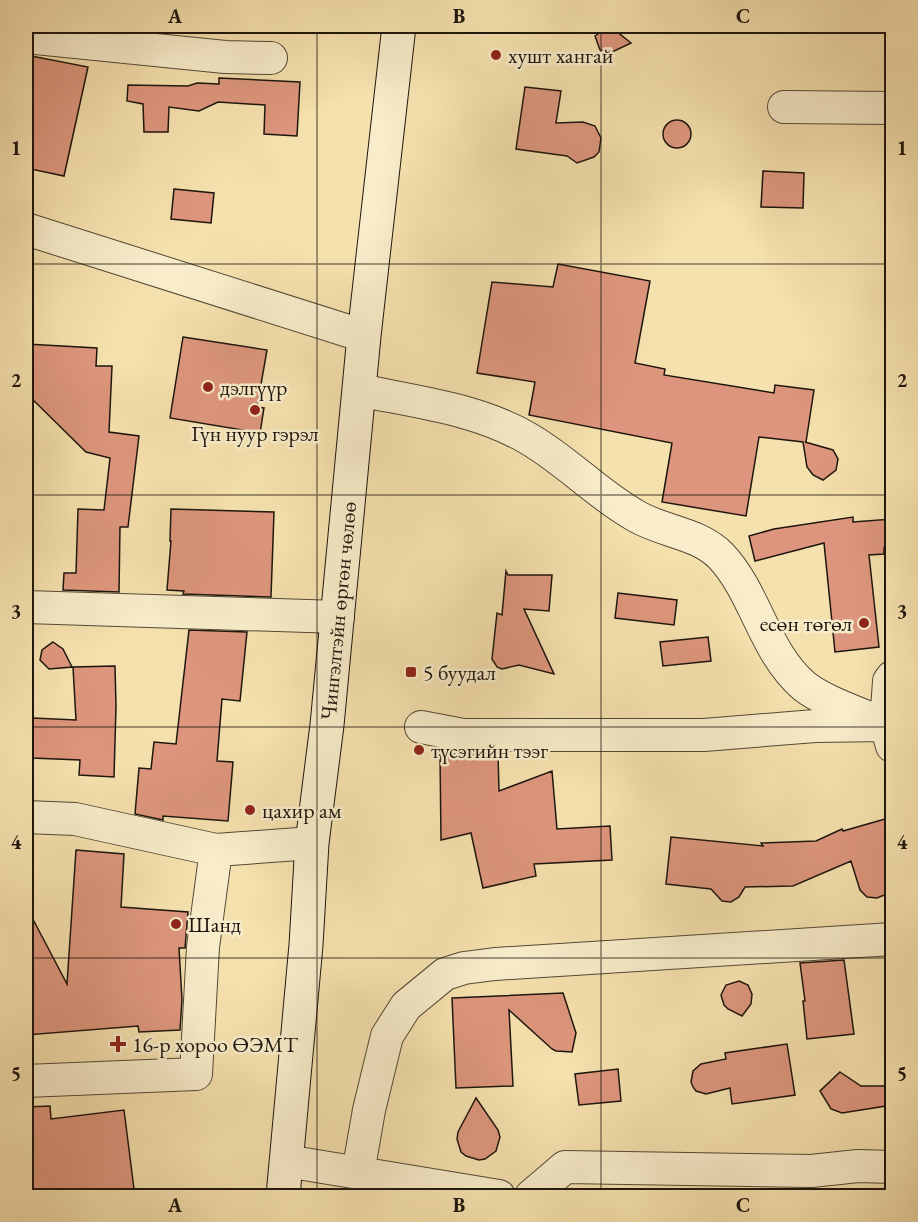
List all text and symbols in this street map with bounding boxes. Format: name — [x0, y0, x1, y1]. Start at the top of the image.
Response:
text: A — [167, 3, 183, 29]
text: B — [453, 3, 465, 29]
text: C — [736, 3, 750, 29]
place label: хушт хангай — [508, 41, 614, 70]
marker: хушт хангай — [489, 48, 503, 62]
text: 1 — [11, 135, 21, 161]
text: 1 — [897, 135, 907, 161]
text: 2 — [11, 367, 22, 393]
text: 2 — [897, 367, 908, 393]
place label: дэлгүүр — [220, 373, 288, 402]
marker: дэлгүүр — [201, 380, 215, 394]
marker: Гүн нуур гэрэл — [248, 403, 262, 417]
place label: Гүн нуур гэрэл — [191, 419, 319, 448]
street label: Чингэлтэйн өргөн чөлөө — [314, 500, 363, 721]
text: 3 — [11, 598, 21, 624]
text: 3 — [897, 598, 907, 624]
place label: есөн төгөл — [760, 609, 852, 638]
marker: есөн төгөл — [857, 616, 871, 630]
place label: 5 буудал — [423, 658, 496, 687]
marker: 5 буудал — [404, 665, 418, 679]
place label: түсэгийн тээг — [431, 736, 548, 765]
marker: түсэгийн тээг — [412, 743, 426, 757]
place label: цахир ам — [262, 796, 342, 825]
marker: цахир ам — [243, 803, 257, 817]
text: 4 — [11, 829, 22, 855]
text: 4 — [897, 829, 908, 855]
place label: Шанд — [188, 910, 241, 939]
marker: Шанд — [169, 917, 183, 931]
place label: 16-р хороо ӨЭМТ — [132, 1030, 298, 1059]
marker: 16-р хороо ӨЭМТ — [109, 1035, 127, 1053]
text: 5 — [11, 1060, 21, 1086]
text: 5 — [897, 1060, 907, 1086]
text: A — [167, 1192, 183, 1218]
text: B — [453, 1192, 465, 1218]
text: C — [736, 1192, 750, 1218]

